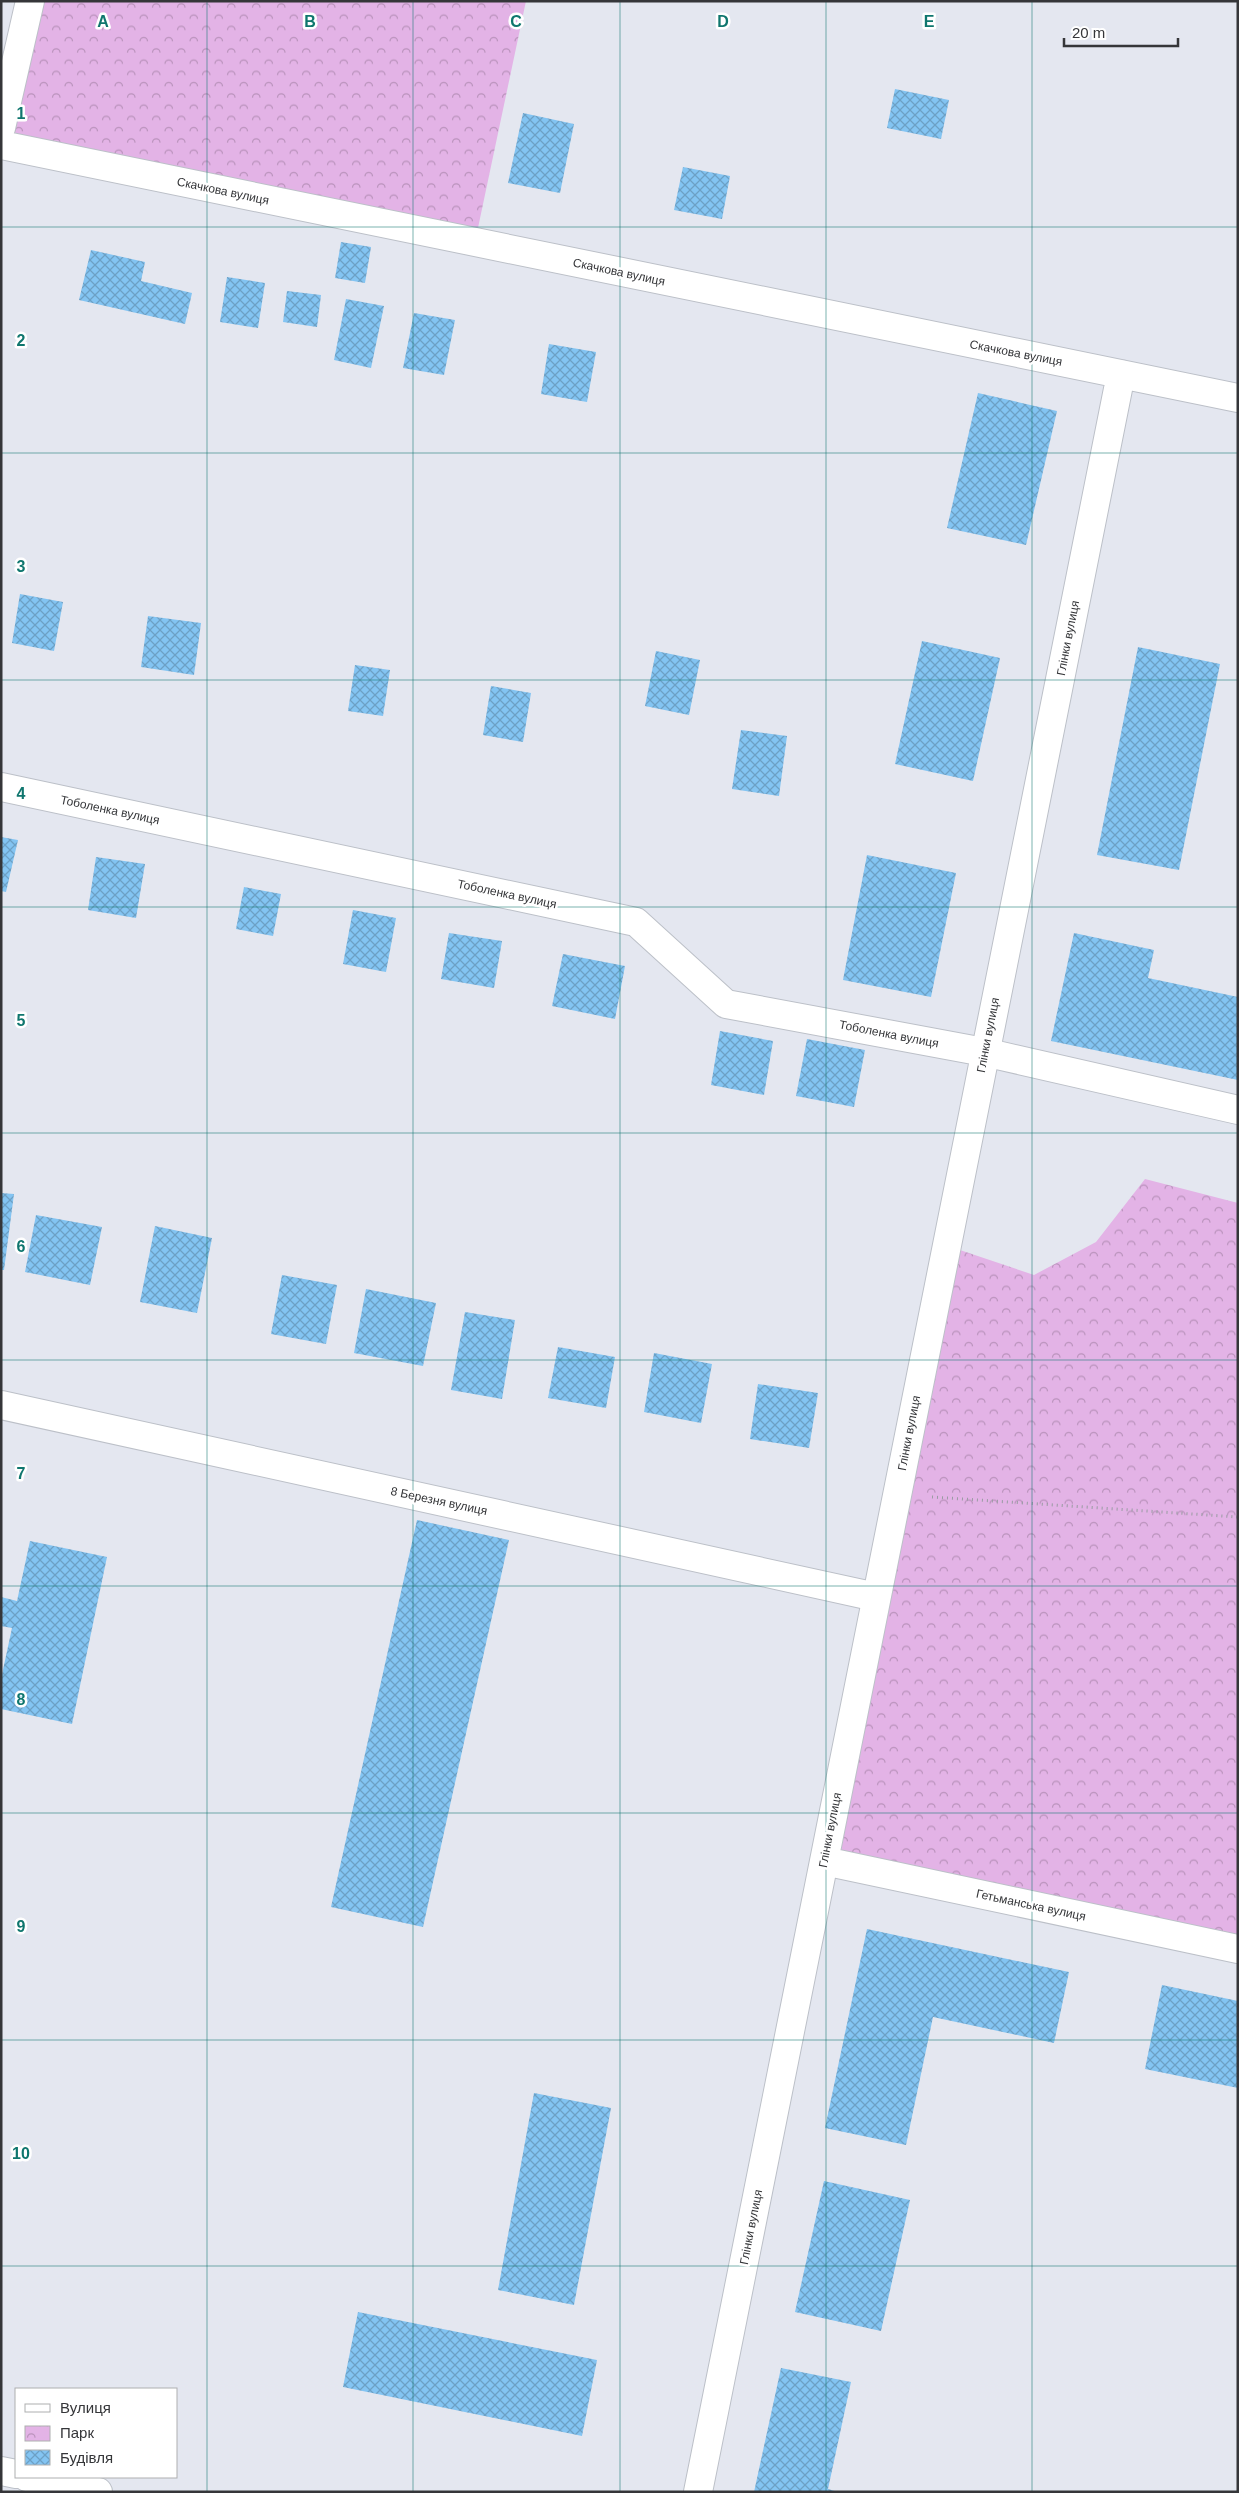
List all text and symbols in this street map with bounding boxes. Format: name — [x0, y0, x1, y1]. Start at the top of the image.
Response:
text: A — [97, 13, 109, 30]
text: B — [304, 13, 316, 30]
text: C — [510, 13, 522, 30]
text: D — [717, 13, 729, 30]
text: E — [924, 13, 935, 30]
scale bar — [1064, 15, 1178, 47]
text: 20 m — [1072, 24, 1105, 41]
text: 1 — [17, 105, 26, 122]
street label: Скачкова вулиця — [176, 174, 270, 208]
street label: Скачкова вулиця — [572, 255, 666, 289]
text: 2 — [17, 332, 26, 349]
street label: Скачкова вулиця — [968, 337, 1064, 369]
text: 3 — [17, 558, 26, 575]
street label: Глінки вулиця — [1054, 599, 1082, 677]
text: 4 — [17, 785, 26, 802]
street label: Тоболенка вулиця — [59, 793, 161, 827]
street label: Тоболенка вулиця — [456, 877, 558, 911]
street label: Глінки вулиця — [974, 996, 1002, 1074]
text: 5 — [17, 1012, 26, 1029]
street label: Тоболенка вулиця — [838, 1017, 940, 1051]
text: 6 — [17, 1238, 26, 1255]
street label: Глінки вулиця — [895, 1394, 923, 1472]
text: 7 — [17, 1465, 26, 1482]
street label: 8 Березня вулиця — [389, 1484, 489, 1518]
text: 8 — [17, 1691, 26, 1708]
street label: Глінки вулиця — [816, 1791, 844, 1869]
street label: Гетьманська вулиця — [975, 1887, 1087, 1923]
text: 9 — [17, 1918, 26, 1935]
text: 10 — [12, 2145, 30, 2162]
street label: Глінки вулиця — [737, 2188, 765, 2266]
legend — [15, 2388, 178, 2478]
text: Вулиця — [60, 2399, 111, 2416]
text: Парк — [60, 2424, 94, 2441]
text: Будівля — [60, 2449, 113, 2466]

